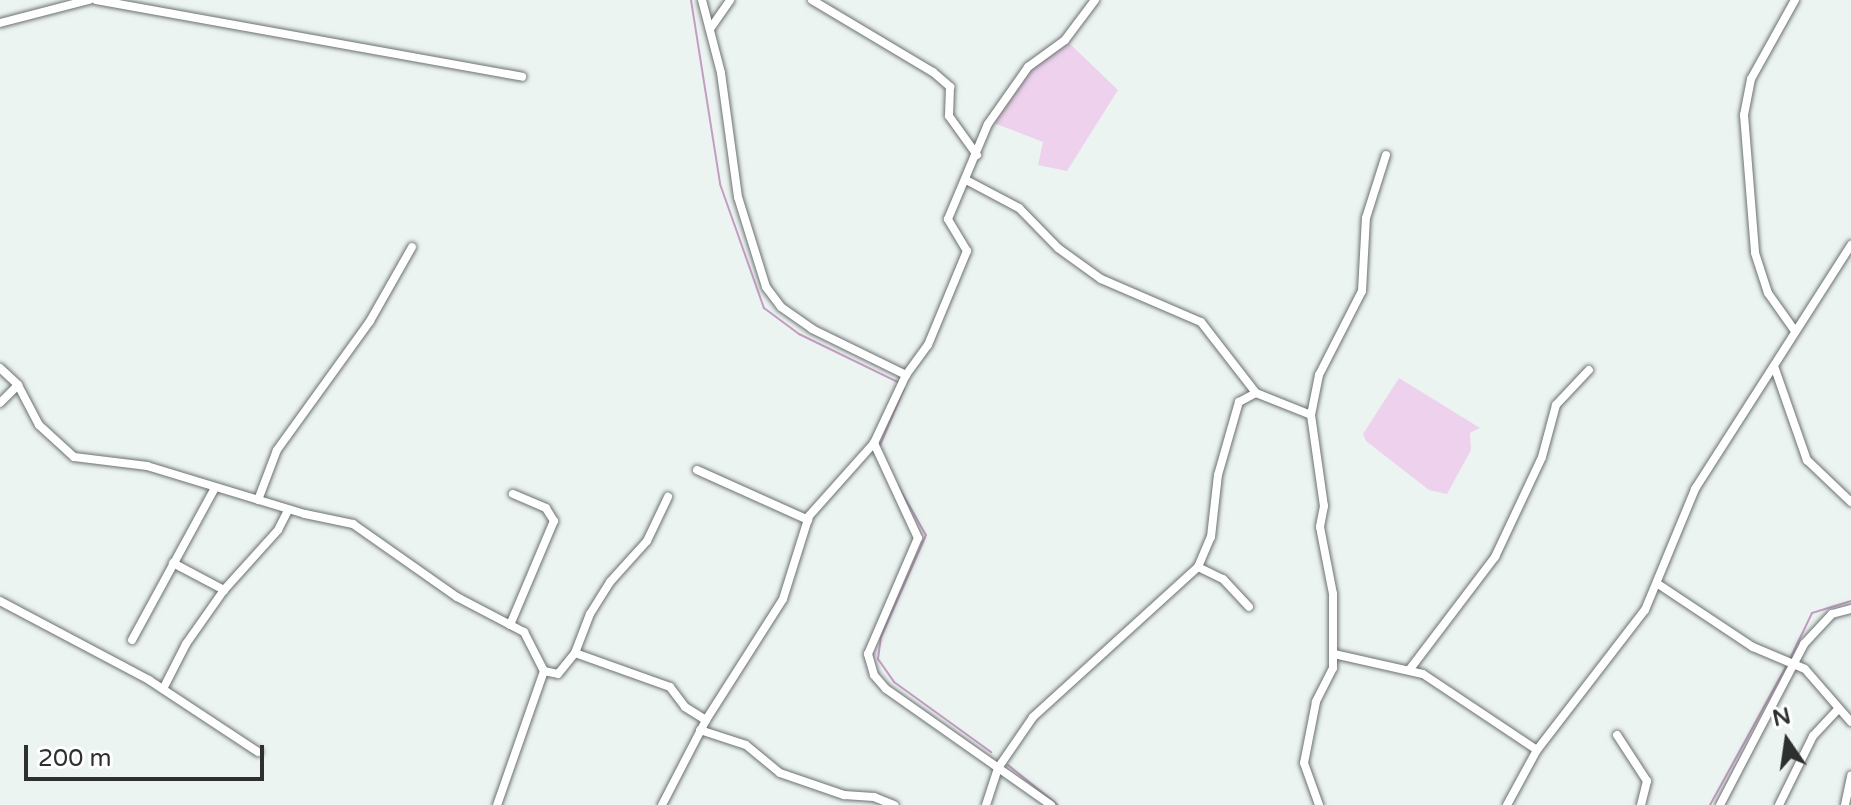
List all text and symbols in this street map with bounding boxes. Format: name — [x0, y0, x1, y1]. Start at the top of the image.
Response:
north arrow — [1747, 701, 1827, 781]
text: N — [1770, 703, 1793, 732]
scale bar — [28, 729, 268, 779]
text: 200 m — [38, 744, 112, 773]

